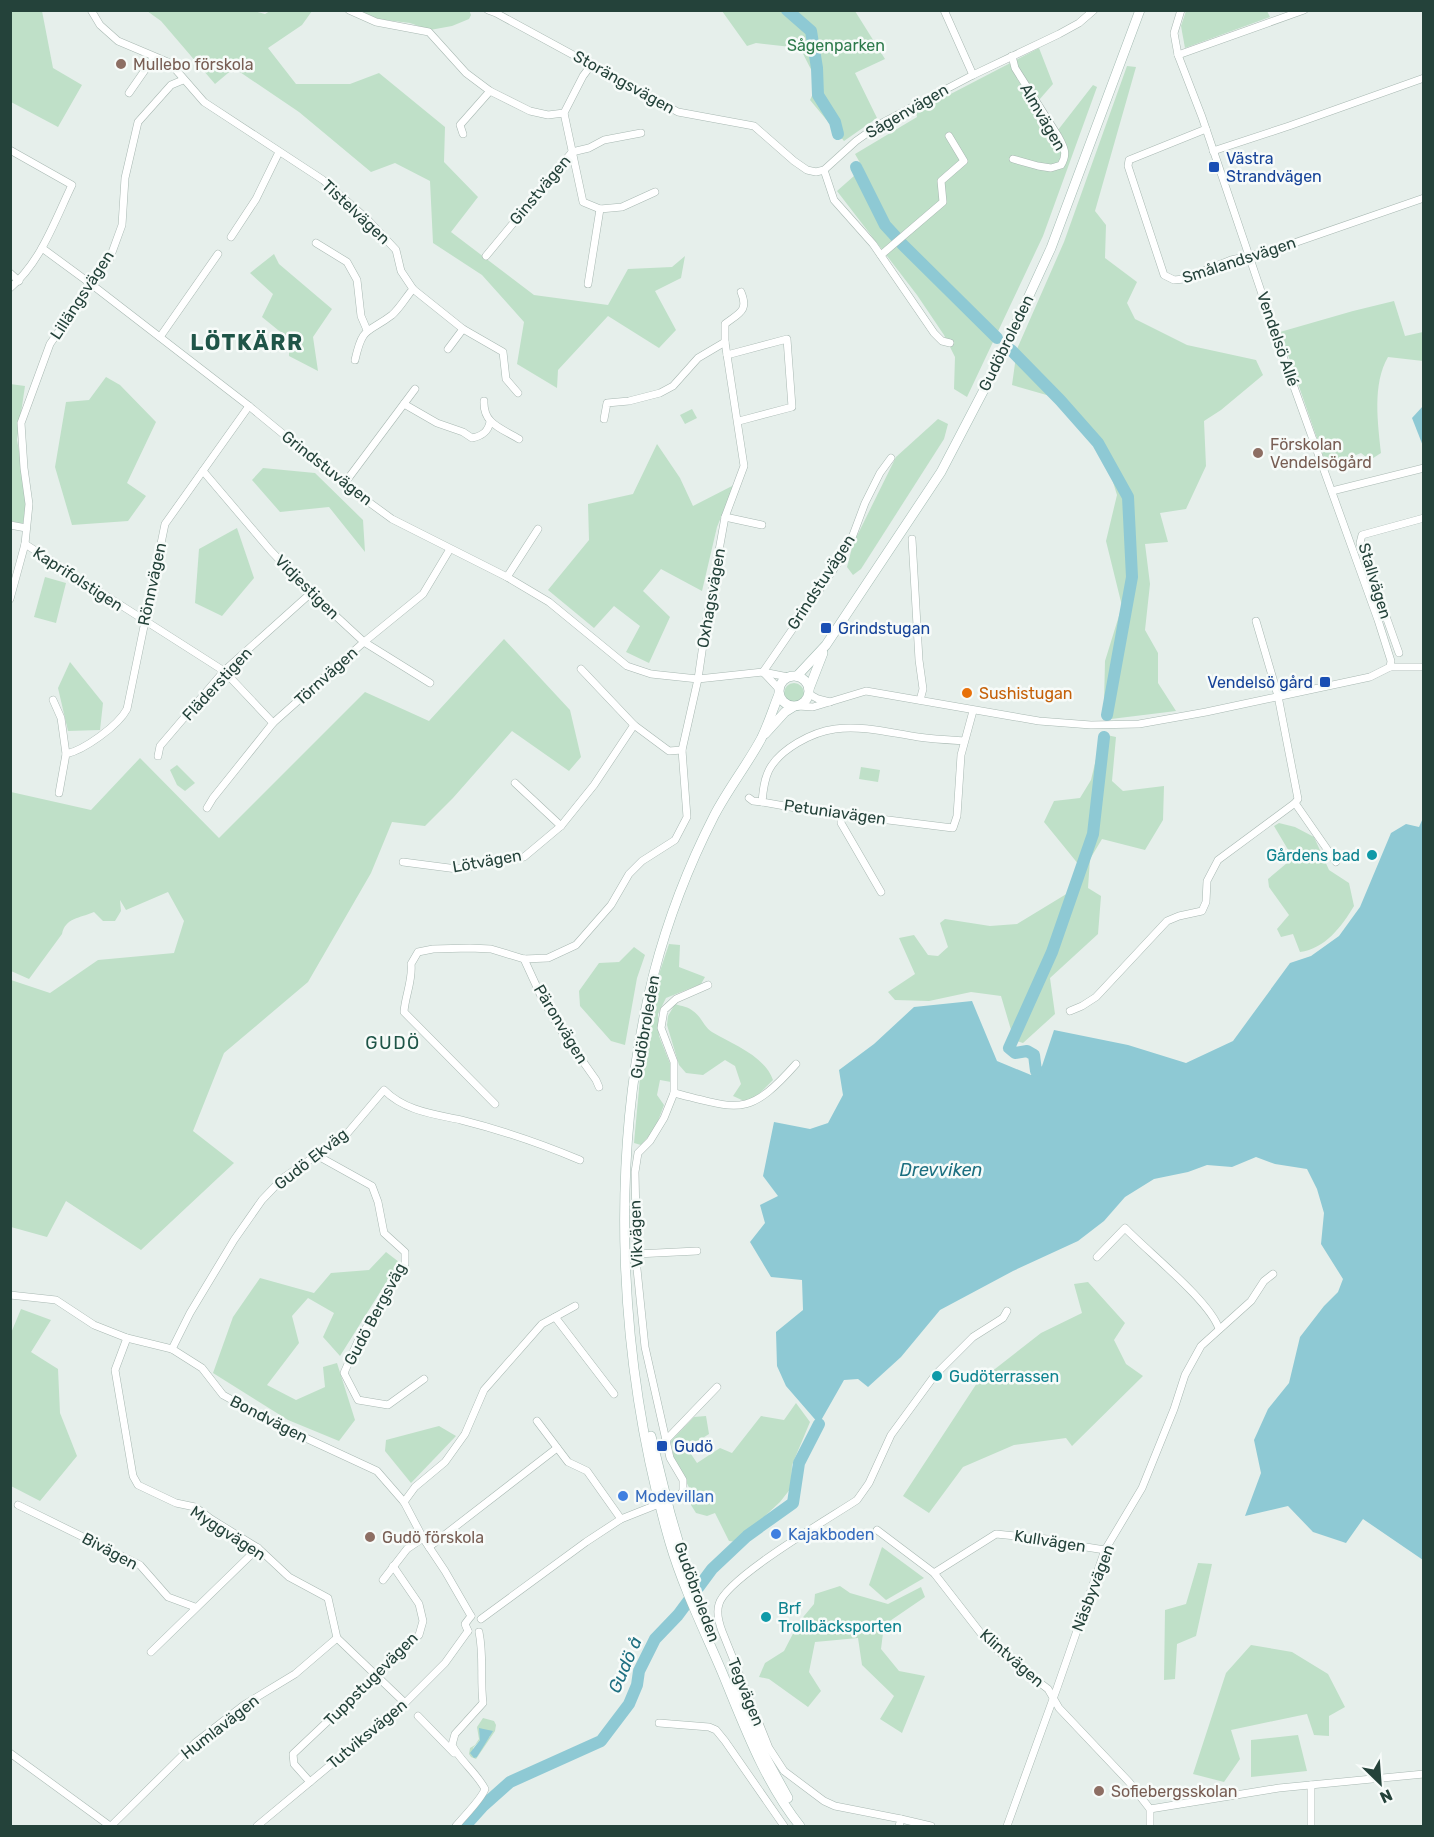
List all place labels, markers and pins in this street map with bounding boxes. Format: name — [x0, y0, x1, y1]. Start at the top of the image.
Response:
place label: Mullebo förskola — [133, 55, 254, 74]
marker: Mullebo förskola — [114, 57, 128, 71]
place label: Västra Strandvägen — [1226, 149, 1322, 186]
marker: Västra Strandvägen — [1207, 160, 1221, 174]
place label: Förskolan Vendelsögård — [1270, 435, 1372, 472]
marker: Förskolan Vendelsögård — [1251, 446, 1265, 460]
place label: Grindstugan — [838, 619, 930, 638]
marker: Grindstugan — [819, 621, 833, 635]
place label: Vendelsö gård — [1207, 673, 1313, 692]
marker: Vendelsö gård — [1318, 675, 1332, 689]
place label: Sushistugan — [979, 684, 1072, 703]
marker: Sushistugan — [960, 686, 974, 700]
place label: Gårdens bad — [1266, 846, 1360, 865]
marker: Gårdens bad — [1365, 848, 1379, 862]
place label: Gudöterrassen — [949, 1367, 1059, 1386]
marker: Gudöterrassen — [930, 1369, 944, 1383]
place label: Gudö — [674, 1437, 713, 1456]
marker: Gudö — [655, 1439, 669, 1453]
place label: Modevillan — [635, 1487, 714, 1506]
marker: Modevillan — [616, 1489, 630, 1503]
place label: Kajakboden — [788, 1525, 875, 1544]
marker: Kajakboden — [769, 1527, 783, 1541]
place label: Gudö förskola — [382, 1528, 484, 1547]
marker: Gudö förskola — [363, 1530, 377, 1544]
place label: Brf Trollbäcksporten — [778, 1599, 902, 1636]
marker: Brf Trollbäcksporten — [759, 1610, 773, 1624]
place label: Sofiebergsskolan — [1111, 1782, 1238, 1801]
marker: Sofiebergsskolan — [1092, 1784, 1106, 1798]

